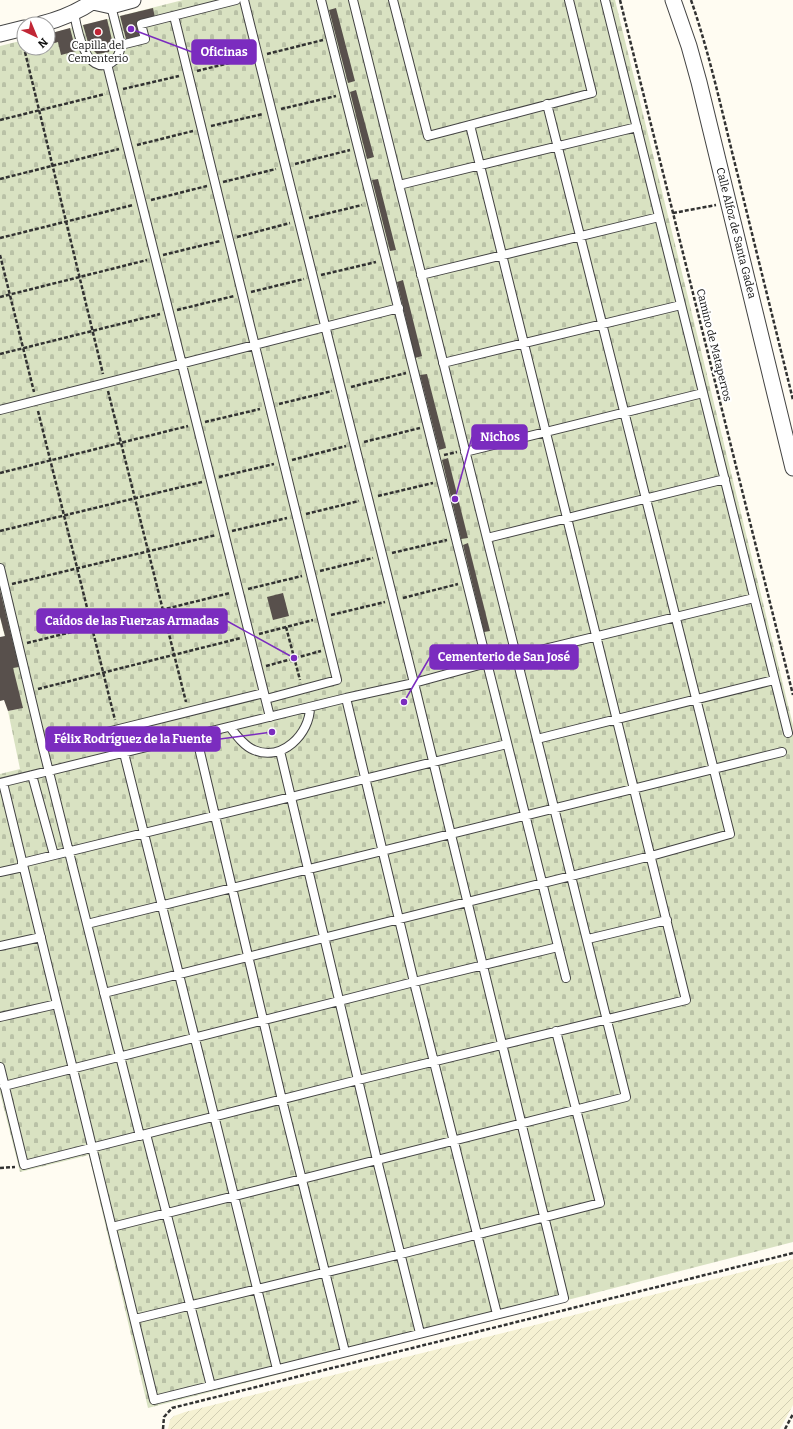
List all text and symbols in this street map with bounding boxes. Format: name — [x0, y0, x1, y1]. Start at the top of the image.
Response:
north arrow — [16, 16, 56, 56]
marker: Capilla del Cementerio — [93, 27, 103, 37]
text: N — [35, 35, 50, 51]
place label: Capilla del Cementerio — [68, 39, 128, 65]
callout: Oficinas — [192, 40, 256, 64]
text: Oficinas — [200, 45, 248, 59]
street label: Calle Alfoz de Santa Gadea — [713, 166, 759, 300]
street label: Camino de Mataperros — [694, 287, 734, 403]
callout: Nichos — [472, 425, 527, 449]
text: Nichos — [480, 430, 520, 444]
callout: Caídos de las Fuerzas Armadas — [37, 609, 227, 633]
text: Caídos de las Fuerzas Armadas — [45, 614, 219, 628]
callout: Cementerio de San José — [430, 645, 578, 669]
text: Cementerio de San José — [438, 650, 571, 664]
callout: Félix Rodríguez de la Fuente — [46, 727, 220, 751]
text: Félix Rodríguez de la Fuente — [54, 732, 212, 746]

